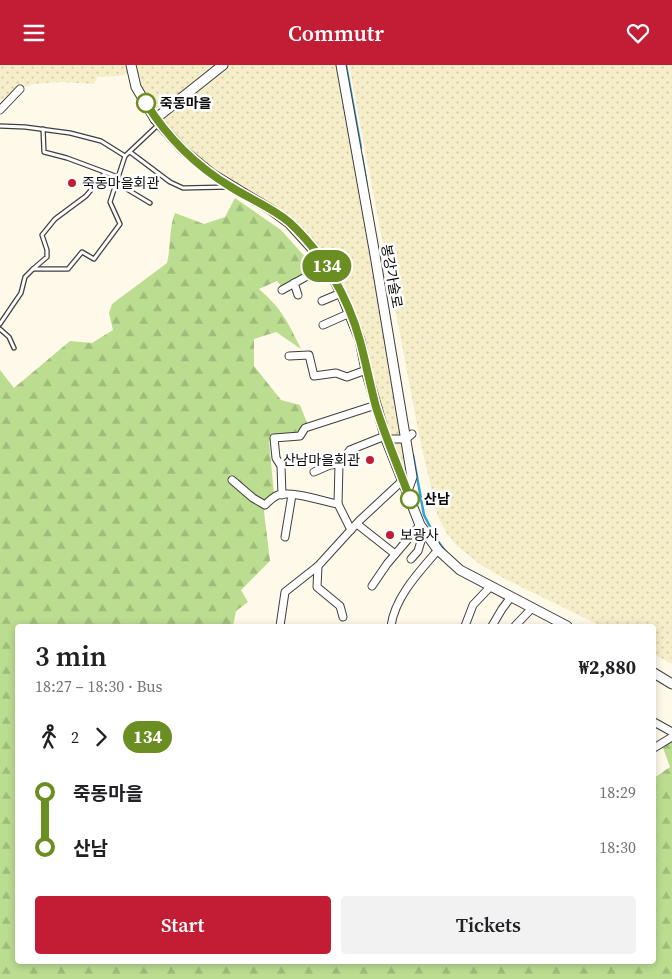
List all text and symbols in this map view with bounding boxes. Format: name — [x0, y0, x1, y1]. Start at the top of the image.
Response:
text: Commutr — [288, 18, 384, 48]
icon: menu — [20, 19, 48, 47]
icon: heart — [624, 19, 652, 47]
marker: 죽동마을 — [136, 93, 156, 113]
place label: 죽동마을 — [160, 93, 212, 113]
place label: 죽동마을회관 — [82, 173, 159, 193]
marker: 죽동마을회관 — [66, 177, 78, 189]
street label: 봉강가술로 — [377, 243, 407, 310]
line badge: 134 — [298, 250, 356, 282]
text: 134 — [312, 253, 342, 278]
place label: 산남마을회관 — [283, 450, 360, 470]
marker: 산남마을회관 — [364, 454, 376, 466]
marker: 산남 — [400, 489, 420, 509]
place label: 산남 — [424, 489, 450, 509]
place label: 보광사 — [400, 525, 439, 545]
marker: 보광사 — [384, 529, 396, 541]
text: 3 min — [35, 637, 107, 675]
text: ₩2,880 — [579, 654, 636, 680]
text: 18:27 – 18:30 · Bus — [35, 675, 163, 697]
icon: walk — [35, 723, 63, 751]
icon: forward — [87, 723, 115, 751]
text: 134 — [133, 724, 162, 749]
text: 2 — [71, 726, 79, 748]
text: 죽동마을 — [73, 780, 143, 806]
text: 18:29 — [599, 781, 636, 803]
text: 산남 — [73, 835, 108, 861]
text: 18:30 — [599, 836, 636, 858]
button: Start — [35, 896, 331, 954]
button: Tickets — [341, 896, 636, 954]

